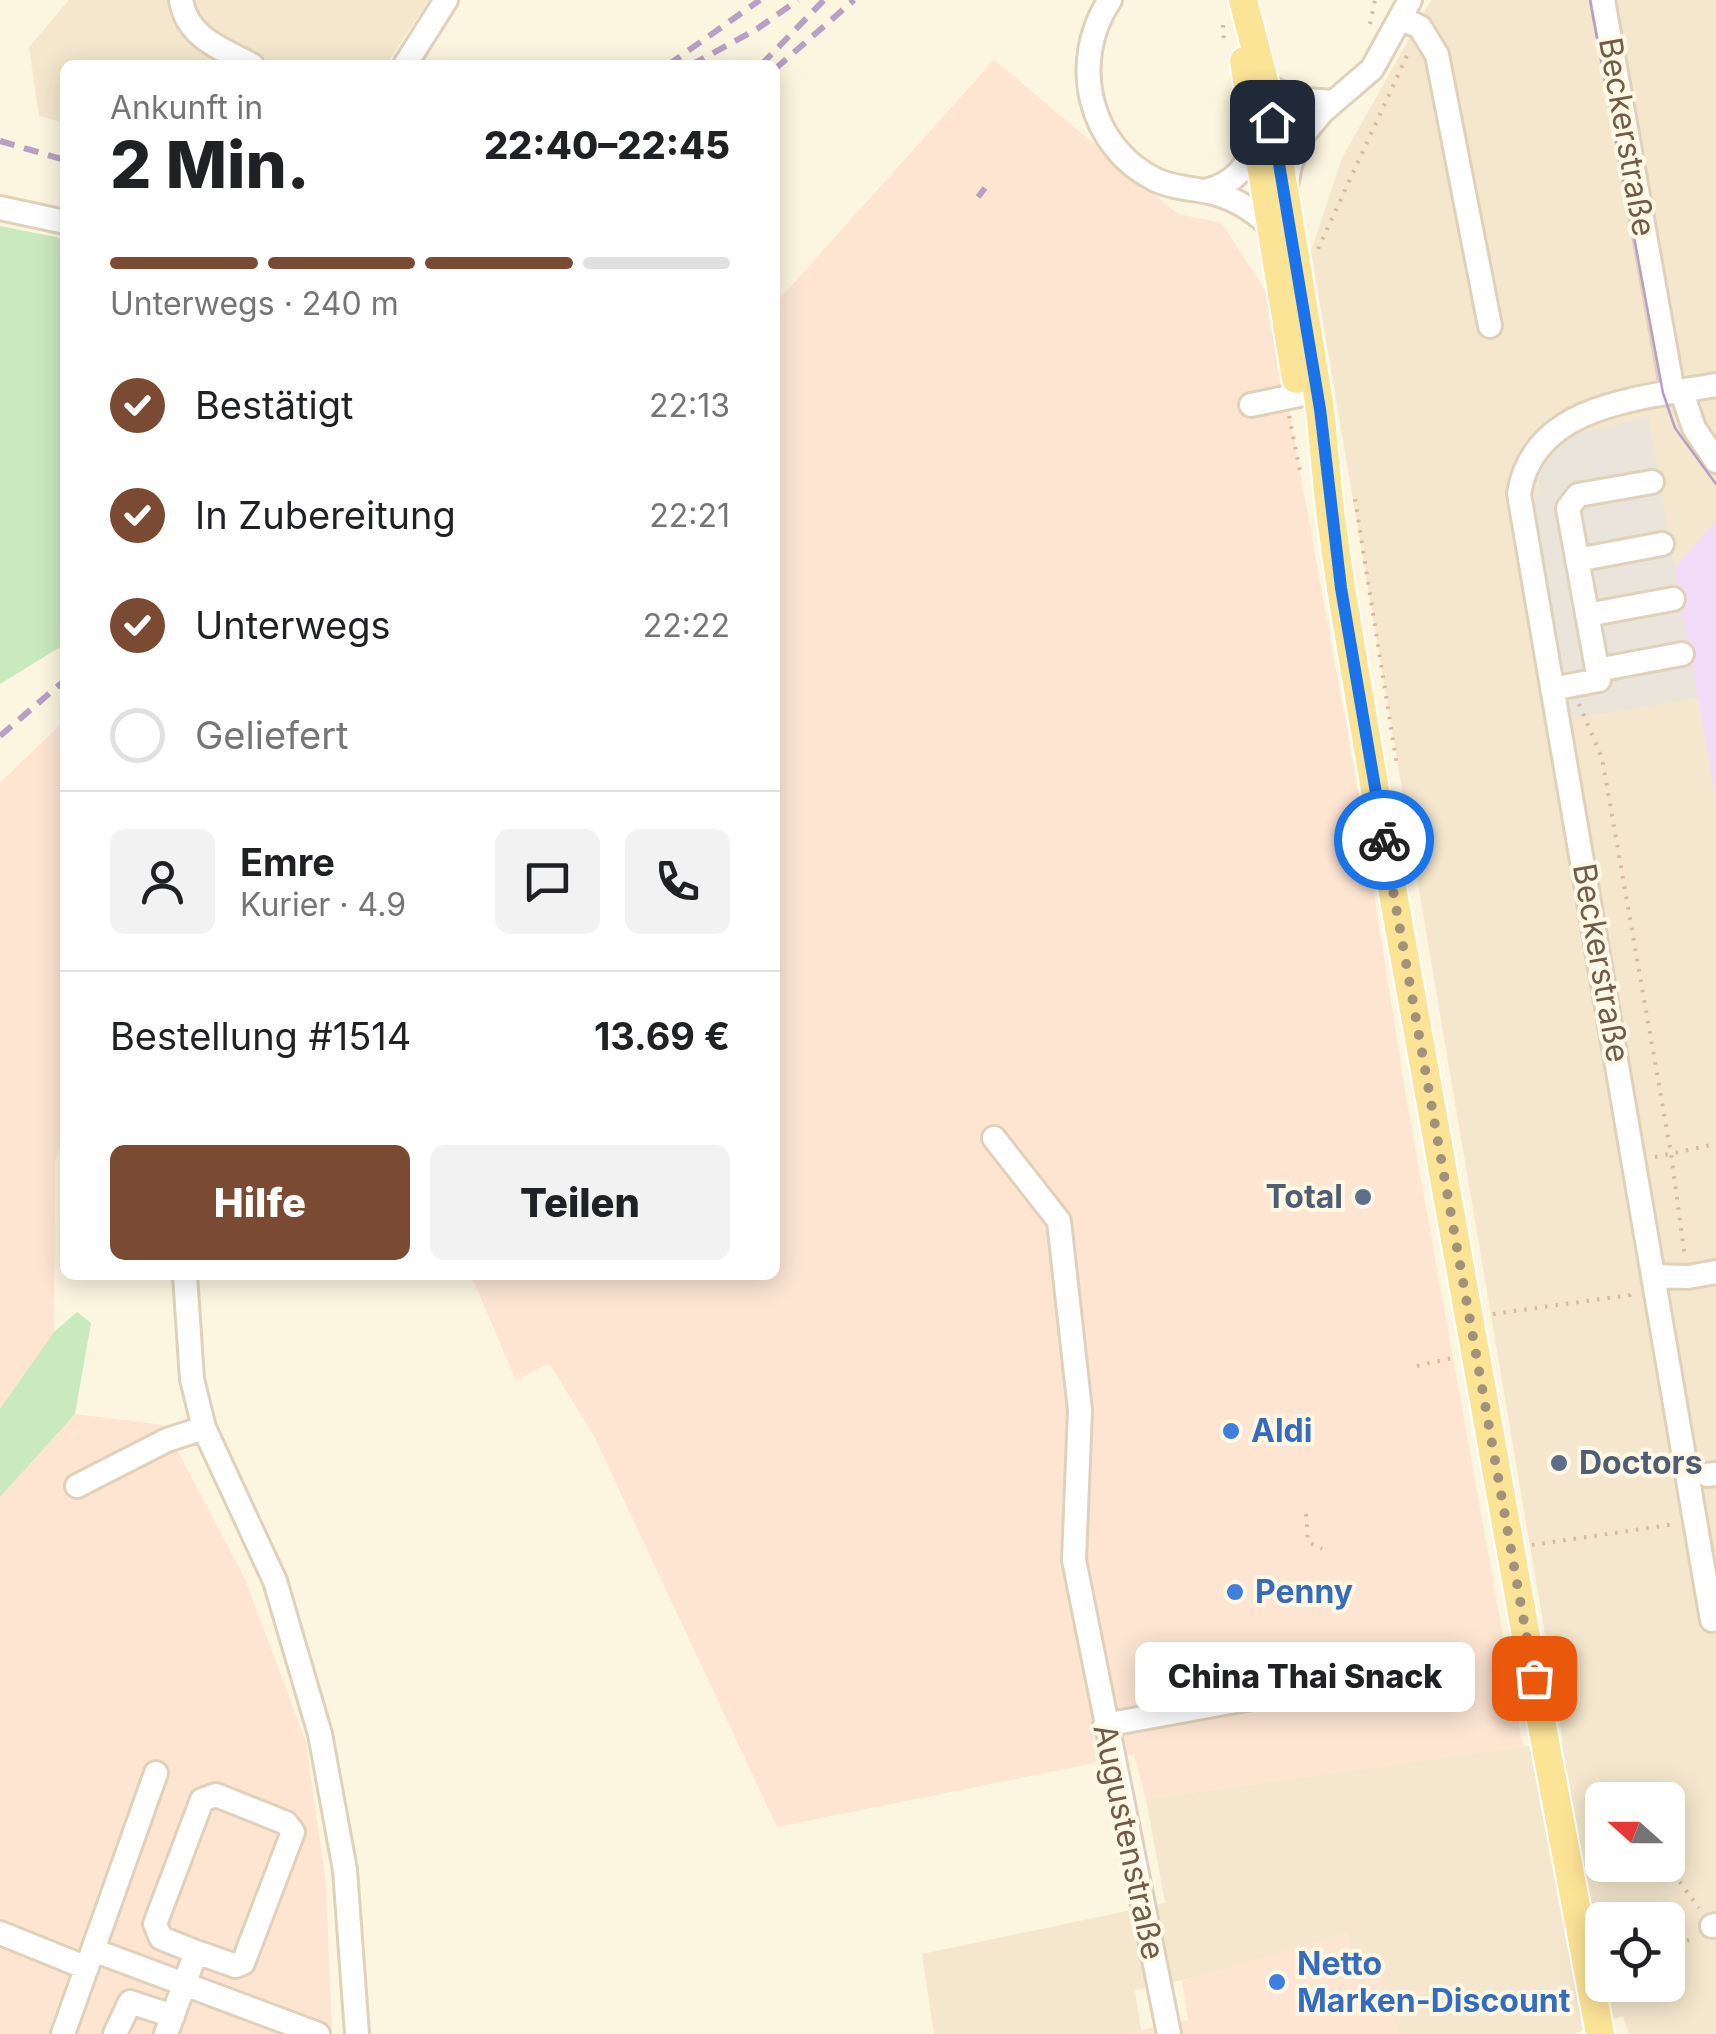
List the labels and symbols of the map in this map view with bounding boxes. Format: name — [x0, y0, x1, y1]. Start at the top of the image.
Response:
street label: Beckerstraße — [1591, 34, 1664, 239]
pin — [1230, 80, 1315, 165]
courier — [1334, 790, 1434, 890]
street label: Beckerstraße — [1565, 860, 1638, 1065]
place label: Total — [1265, 1177, 1343, 1216]
marker: Total — [1352, 1186, 1374, 1208]
place label: Aldi — [1251, 1411, 1312, 1450]
marker: Aldi — [1220, 1420, 1242, 1442]
place label: Doctors — [1579, 1443, 1703, 1482]
marker: Doctors — [1548, 1452, 1570, 1474]
place label: Penny — [1255, 1572, 1353, 1611]
marker: Penny — [1224, 1581, 1246, 1603]
pin — [1492, 1636, 1577, 1721]
callout: China Thai Snack — [1134, 1643, 1474, 1713]
street label: Augustenstraße — [1085, 1721, 1174, 1963]
north arrow — [1585, 1782, 1685, 1882]
place label: Netto Marken-Discount — [1297, 1944, 1571, 2020]
marker: Netto Marken-Discount — [1266, 1971, 1288, 1993]

